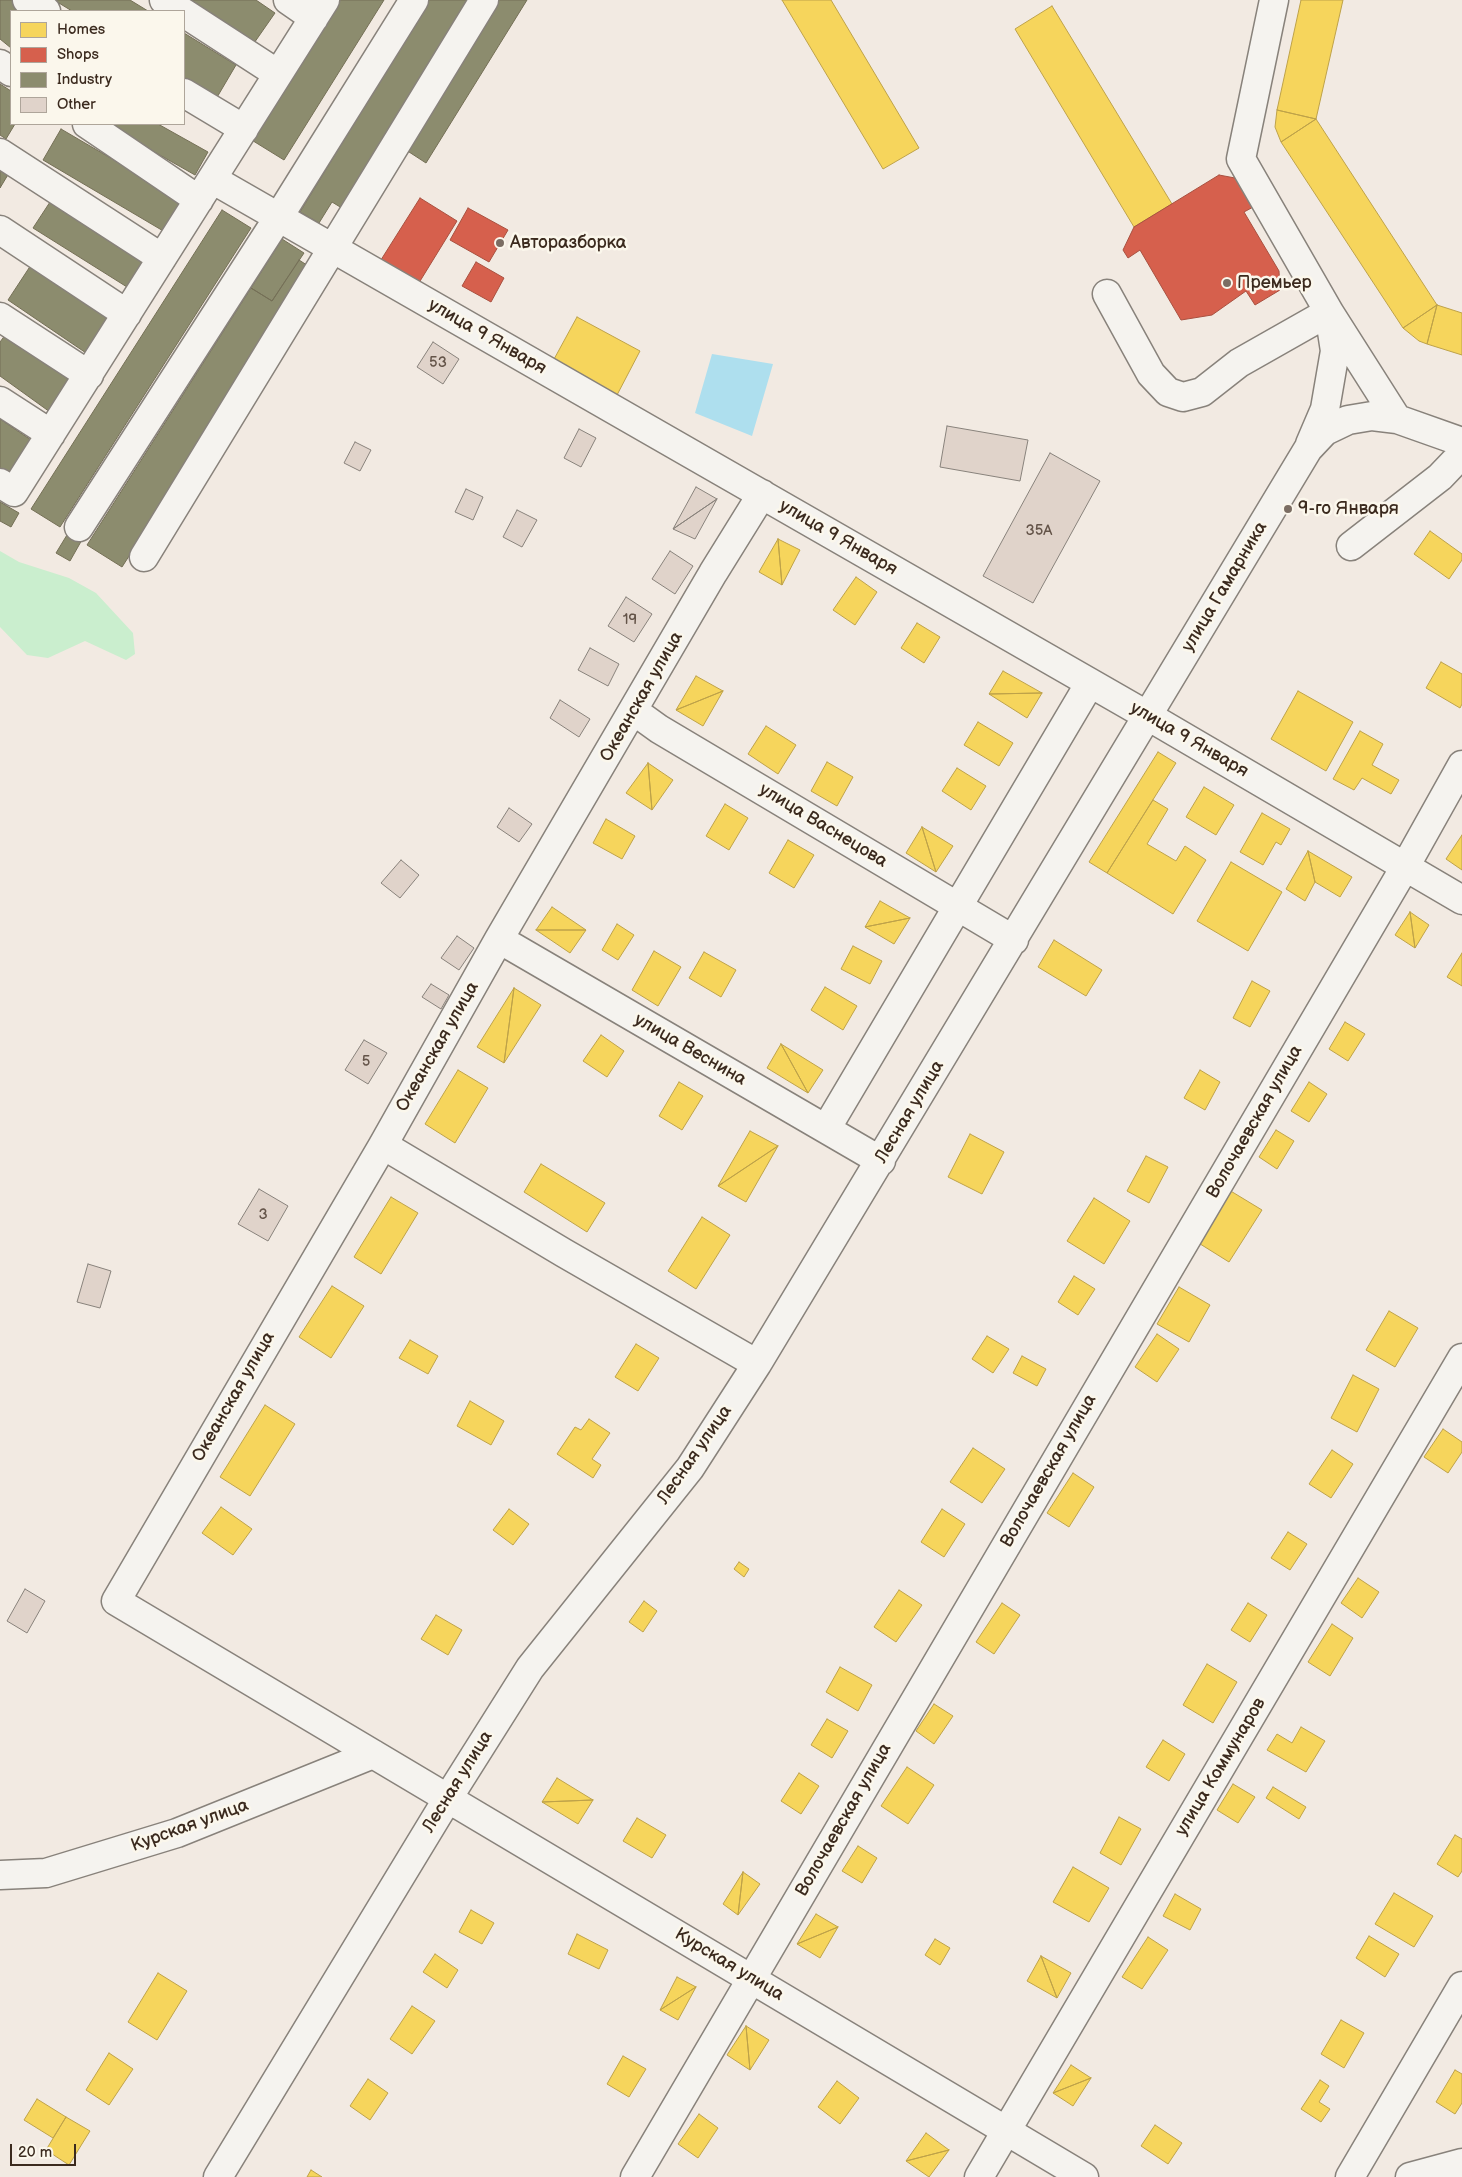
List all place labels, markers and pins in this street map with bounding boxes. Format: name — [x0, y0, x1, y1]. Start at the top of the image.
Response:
place label: Авторазборка — [510, 232, 626, 254]
marker: Авторазборка — [494, 237, 506, 249]
place label: Премьер — [1237, 272, 1312, 294]
marker: Премьер — [1221, 277, 1233, 289]
place label: 9-го Января — [1298, 498, 1399, 520]
marker: 9-го Января — [1282, 503, 1294, 515]

